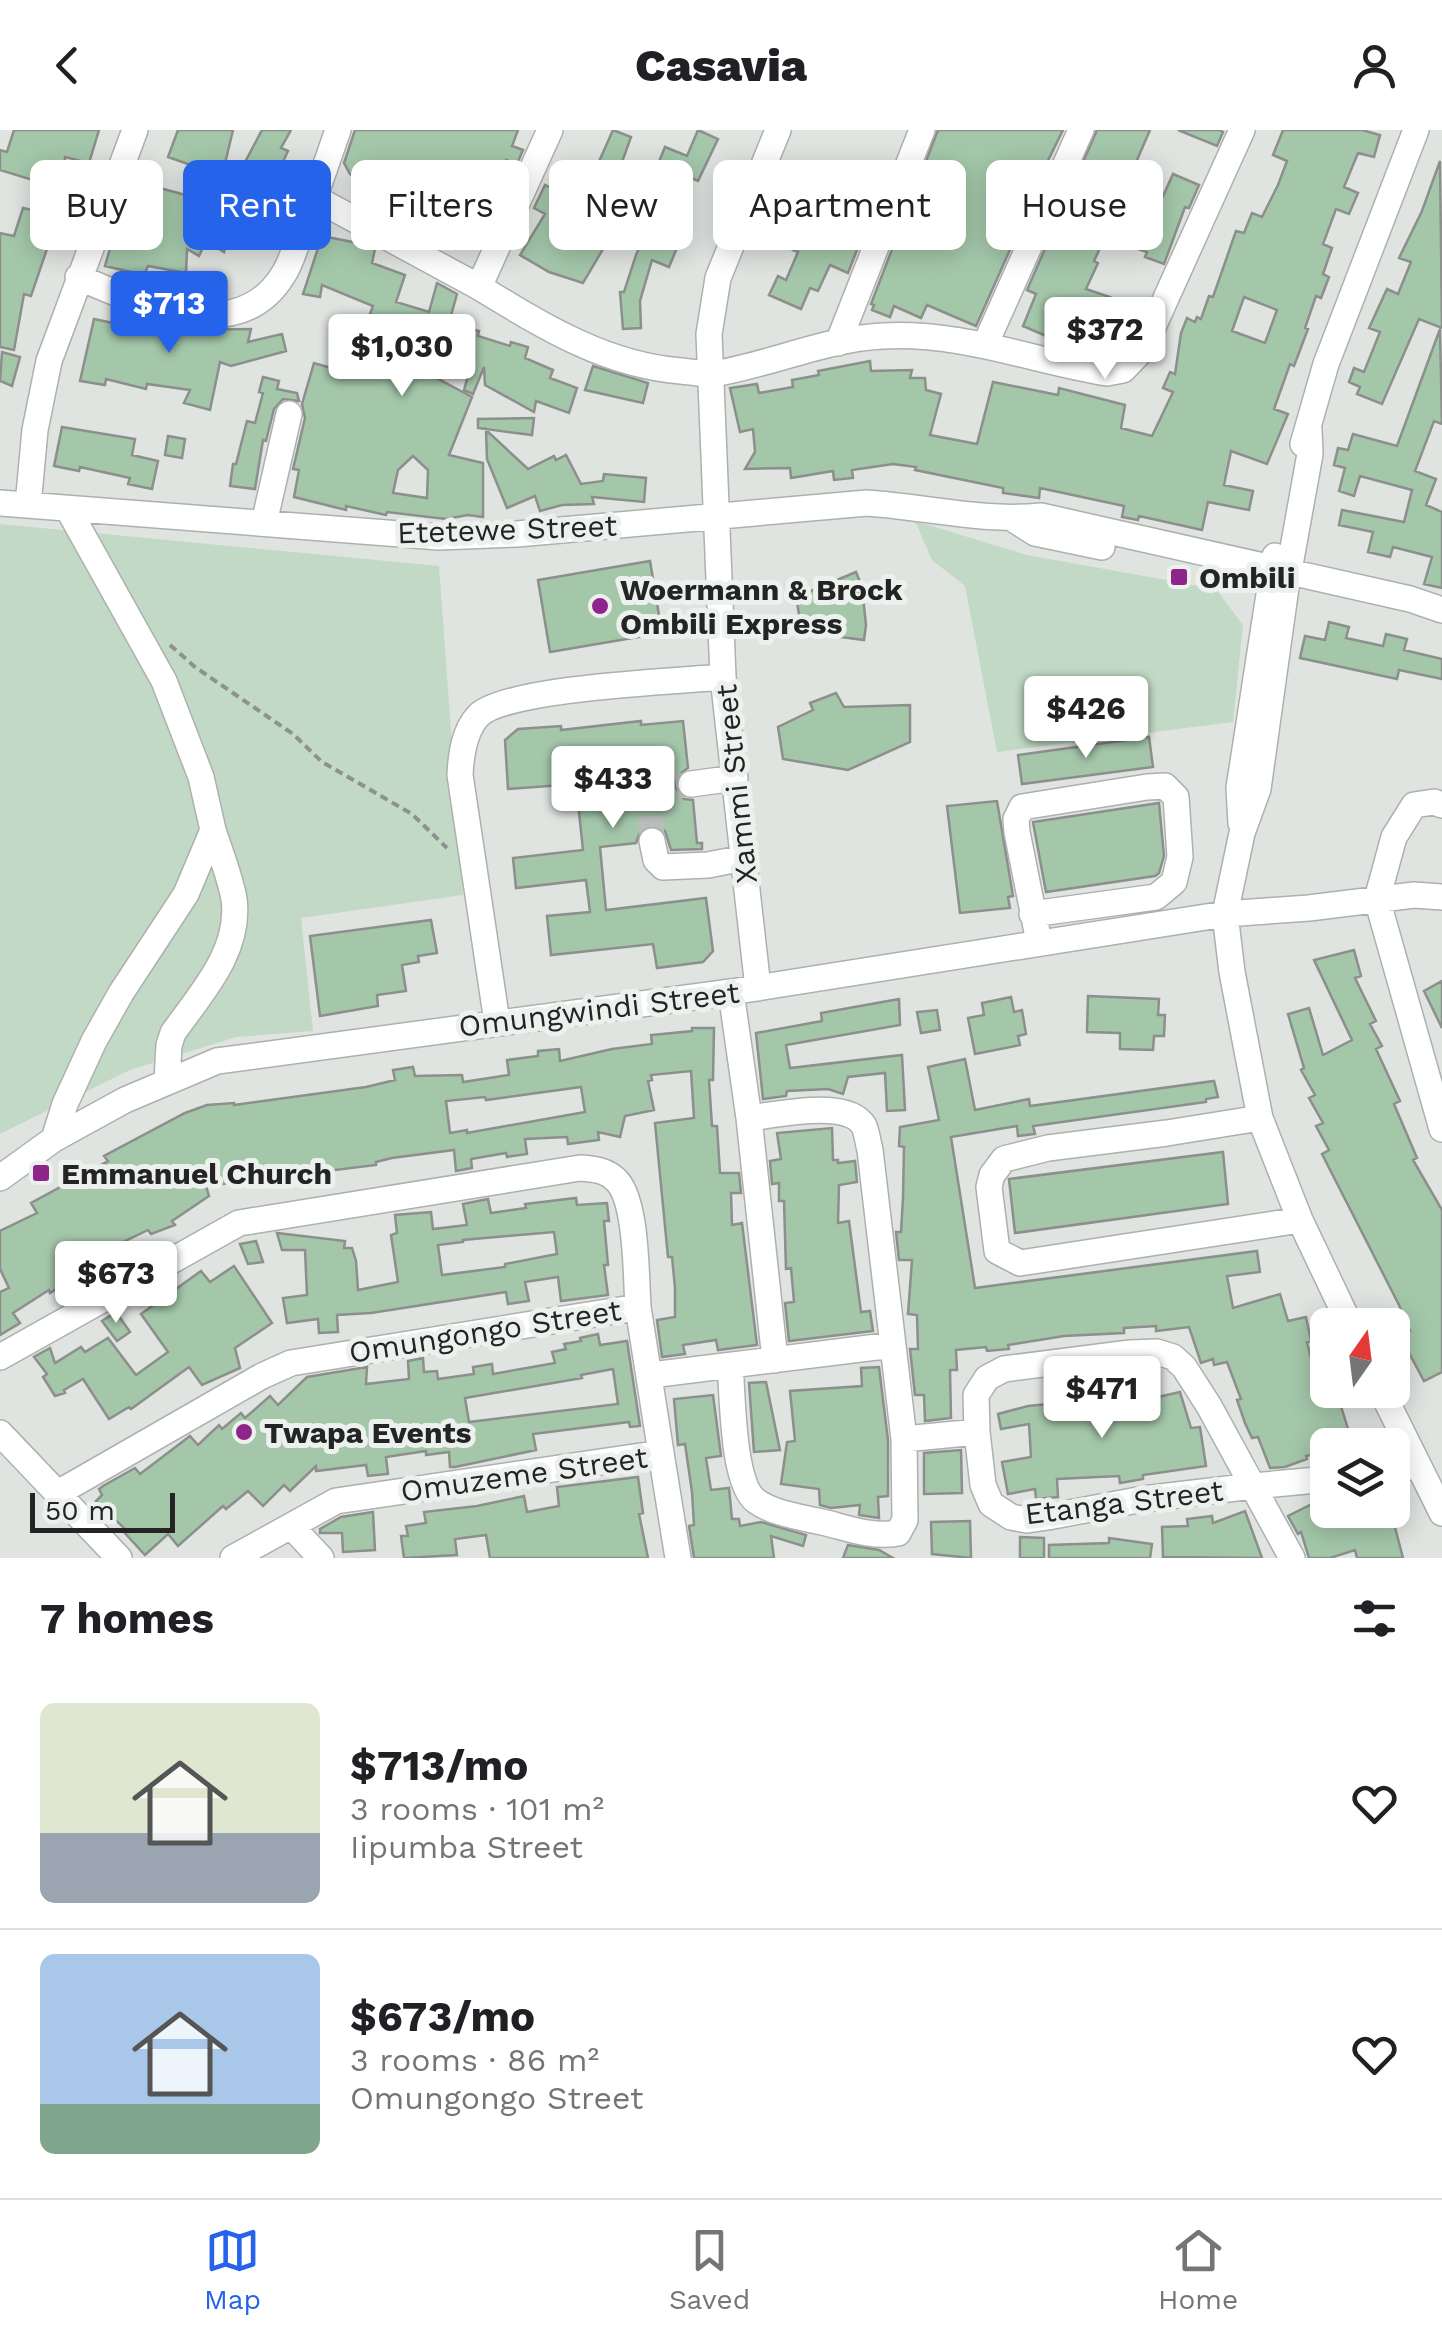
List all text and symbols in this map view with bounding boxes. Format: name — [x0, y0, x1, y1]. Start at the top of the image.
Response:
icon: back — [40, 38, 95, 93]
icon: person — [1347, 38, 1402, 93]
text: Casavia — [635, 39, 807, 92]
chip: Buy — [30, 160, 163, 250]
chip: Rent — [183, 160, 331, 250]
chip: Filters — [351, 160, 529, 250]
chip: New — [549, 160, 693, 250]
chip: Apartment — [713, 160, 966, 250]
chip: House — [986, 160, 1163, 250]
pin: $713 — [110, 271, 228, 356]
text: $713 — [133, 284, 205, 322]
pin: $372 — [1046, 297, 1164, 382]
text: $372 — [1066, 310, 1144, 348]
pin: $1,030 — [321, 314, 483, 399]
text: $1,030 — [350, 327, 454, 365]
street label: Etetewe Street — [396, 508, 618, 550]
place label: Ombili — [1199, 560, 1295, 595]
marker: Ombili — [1168, 566, 1190, 588]
place label: Woermann & Brock Ombili Express — [620, 572, 903, 641]
marker: Woermann & Brock Ombili Express — [589, 595, 611, 617]
pin: $426 — [1027, 676, 1145, 761]
street label: Xammi Street — [708, 682, 764, 885]
text: $426 — [1046, 689, 1126, 727]
pin: $433 — [554, 746, 672, 831]
text: $433 — [573, 759, 653, 797]
street label: Omungwindi Street — [457, 974, 742, 1044]
place label: Emmanuel Church — [61, 1156, 332, 1191]
marker: Emmanuel Church — [30, 1162, 52, 1184]
pin: $673 — [57, 1241, 175, 1326]
text: $673 — [77, 1254, 155, 1292]
street label: Omungongo Street — [346, 1292, 624, 1370]
north arrow — [1310, 1308, 1410, 1408]
map controls — [1310, 1308, 1410, 1528]
pin: $471 — [1043, 1356, 1161, 1441]
text: $471 — [1066, 1369, 1138, 1407]
place label: Twapa Events — [264, 1415, 472, 1450]
marker: Twapa Events — [233, 1421, 255, 1443]
button: layers — [1310, 1428, 1410, 1528]
street label: Omuzeme Street — [398, 1439, 650, 1509]
street label: Etanga Street — [1023, 1472, 1226, 1532]
scale bar — [30, 1488, 175, 1532]
text: 50 m — [45, 1494, 115, 1527]
icon: filters — [1347, 1591, 1402, 1646]
text: 7 homes — [40, 1594, 214, 1643]
text: $713/mo — [350, 1741, 528, 1790]
icon: home — [120, 1743, 240, 1863]
icon: heart — [1347, 1776, 1402, 1831]
text: 3 rooms · 101 m² — [350, 1790, 604, 1828]
text: Iipumba Street — [350, 1828, 583, 1866]
text: $673/mo — [350, 1992, 535, 2041]
icon: home — [120, 1994, 240, 2114]
icon: heart — [1347, 2027, 1402, 2082]
text: 3 rooms · 86 m² — [350, 2041, 599, 2079]
text: Omungongo Street — [350, 2079, 643, 2117]
tab: Map — [204, 2223, 261, 2316]
tab: Saved — [669, 2223, 750, 2316]
tab: Home — [1158, 2223, 1238, 2316]

